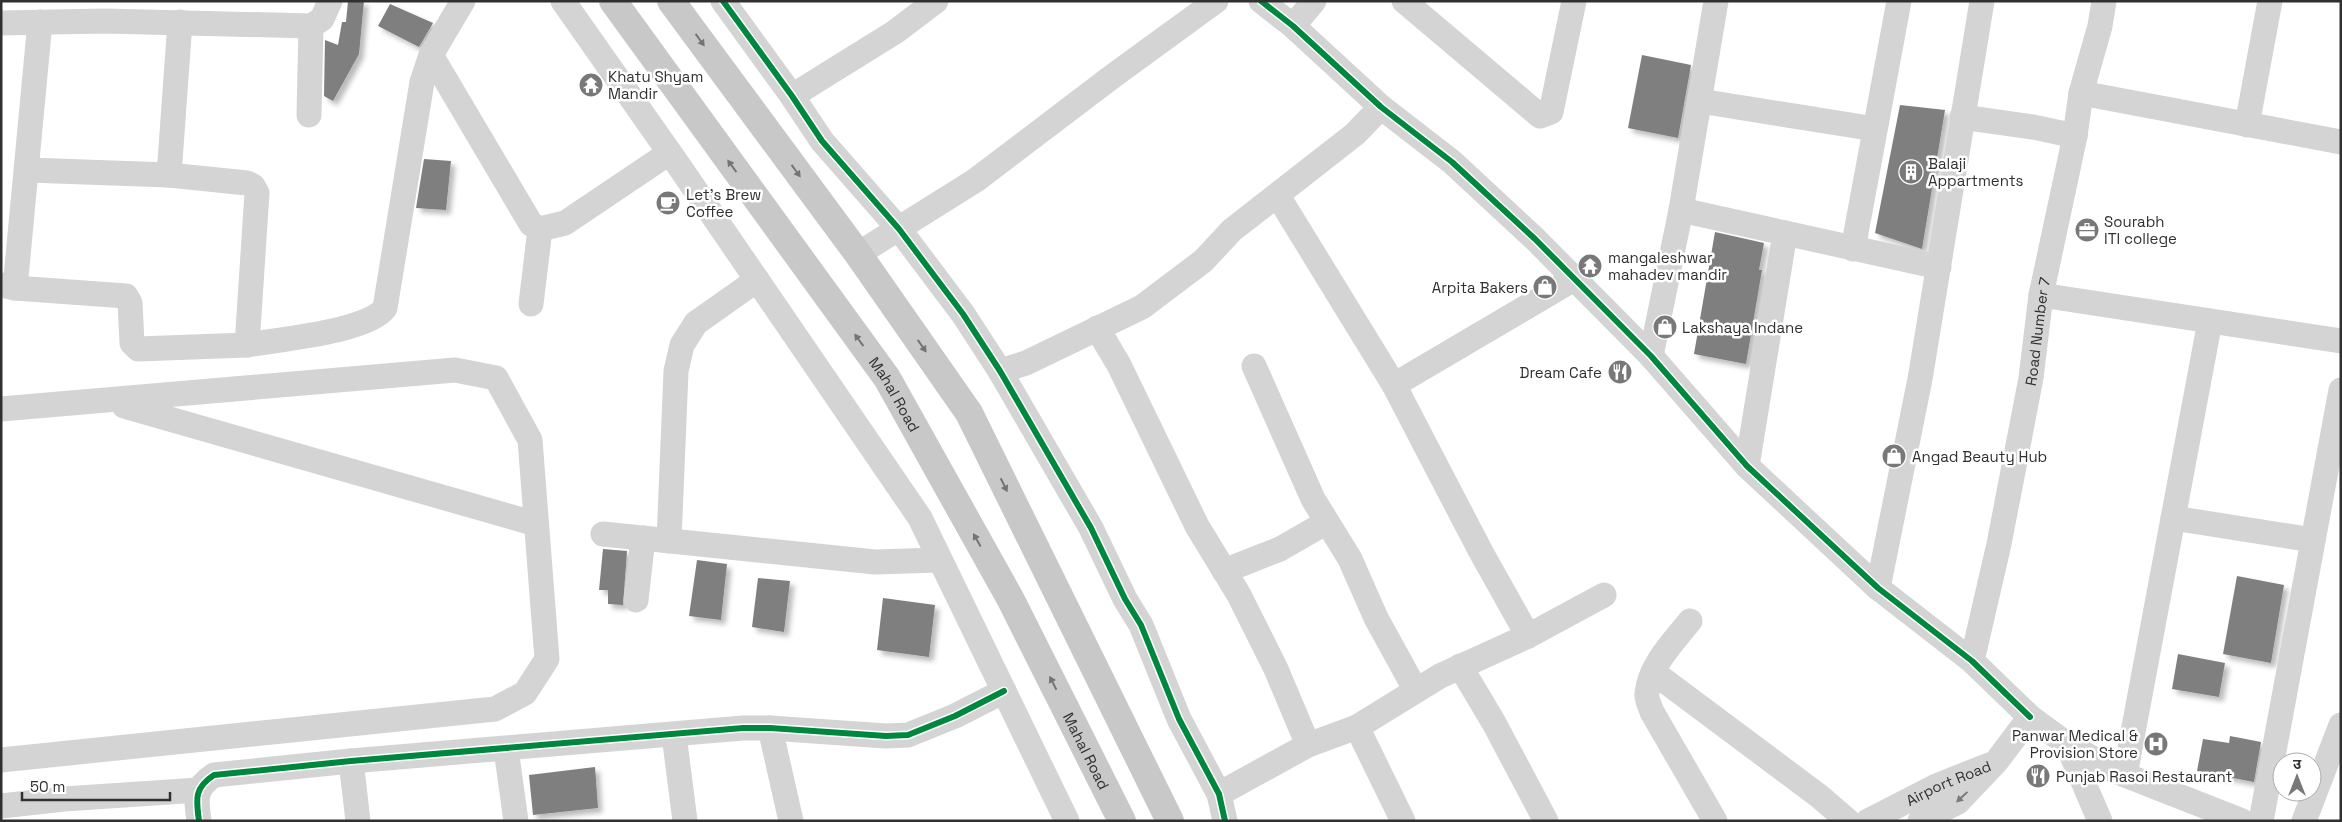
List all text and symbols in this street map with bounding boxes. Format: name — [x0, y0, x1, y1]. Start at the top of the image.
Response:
one-way arrow — [694, 33, 705, 46]
place label: Khatu Shyam Mandir — [608, 67, 703, 103]
temple icon: Khatu Shyam Mandir — [578, 72, 604, 98]
place label: Balaji Appartments — [1928, 154, 2024, 190]
building icon: Balaji Appartments — [1898, 159, 1924, 185]
one-way arrow — [727, 160, 738, 173]
one-way arrow — [791, 164, 801, 178]
place label: Let's Brew Coffee — [686, 185, 761, 221]
cafe icon: Let's Brew Coffee — [655, 190, 681, 216]
place label: Sourabh ITI college — [2104, 212, 2177, 248]
office icon: Sourabh ITI college — [2074, 217, 2100, 243]
place label: mangaleshwar mahadev mandir — [1608, 248, 1727, 284]
temple icon: mangaleshwar mahadev mandir — [1577, 253, 1603, 279]
shop icon: Arpita Bakers — [1532, 274, 1558, 300]
street label: Road Number 7 — [2020, 275, 2054, 387]
place label: Arpita Bakers — [1432, 278, 1528, 297]
shop icon: Lakshaya Indane — [1652, 314, 1678, 340]
place label: Lakshaya Indane — [1682, 318, 1803, 337]
one-way arrow — [854, 333, 864, 347]
one-way arrow — [917, 339, 927, 352]
street label: Mahal Road — [865, 353, 924, 435]
restaurant icon: Dream Cafe — [1607, 359, 1633, 385]
place label: Dream Cafe — [1519, 363, 1602, 382]
shop icon: Angad Beauty Hub — [1881, 443, 1907, 469]
place label: Angad Beauty Hub — [1912, 447, 2047, 466]
one-way arrow — [1001, 478, 1009, 492]
one-way arrow — [973, 533, 982, 546]
one-way arrow — [1049, 676, 1057, 691]
street label: Mahal Road — [1059, 709, 1114, 792]
place label: Panwar Medical & Provision Store — [2012, 726, 2138, 762]
hospital icon: Panwar Medical & Provision Store — [2143, 731, 2169, 757]
north arrow — [2272, 752, 2322, 802]
text: उ — [2293, 755, 2302, 773]
street label: Airport Road — [1902, 756, 1993, 810]
restaurant icon: Punjab Rasoi Restaurant — [2025, 763, 2051, 789]
place label: Punjab Rasoi Restaurant — [2056, 767, 2233, 786]
scale bar — [22, 770, 170, 802]
text: 50 m — [30, 777, 65, 796]
one-way arrow — [1956, 791, 1968, 803]

